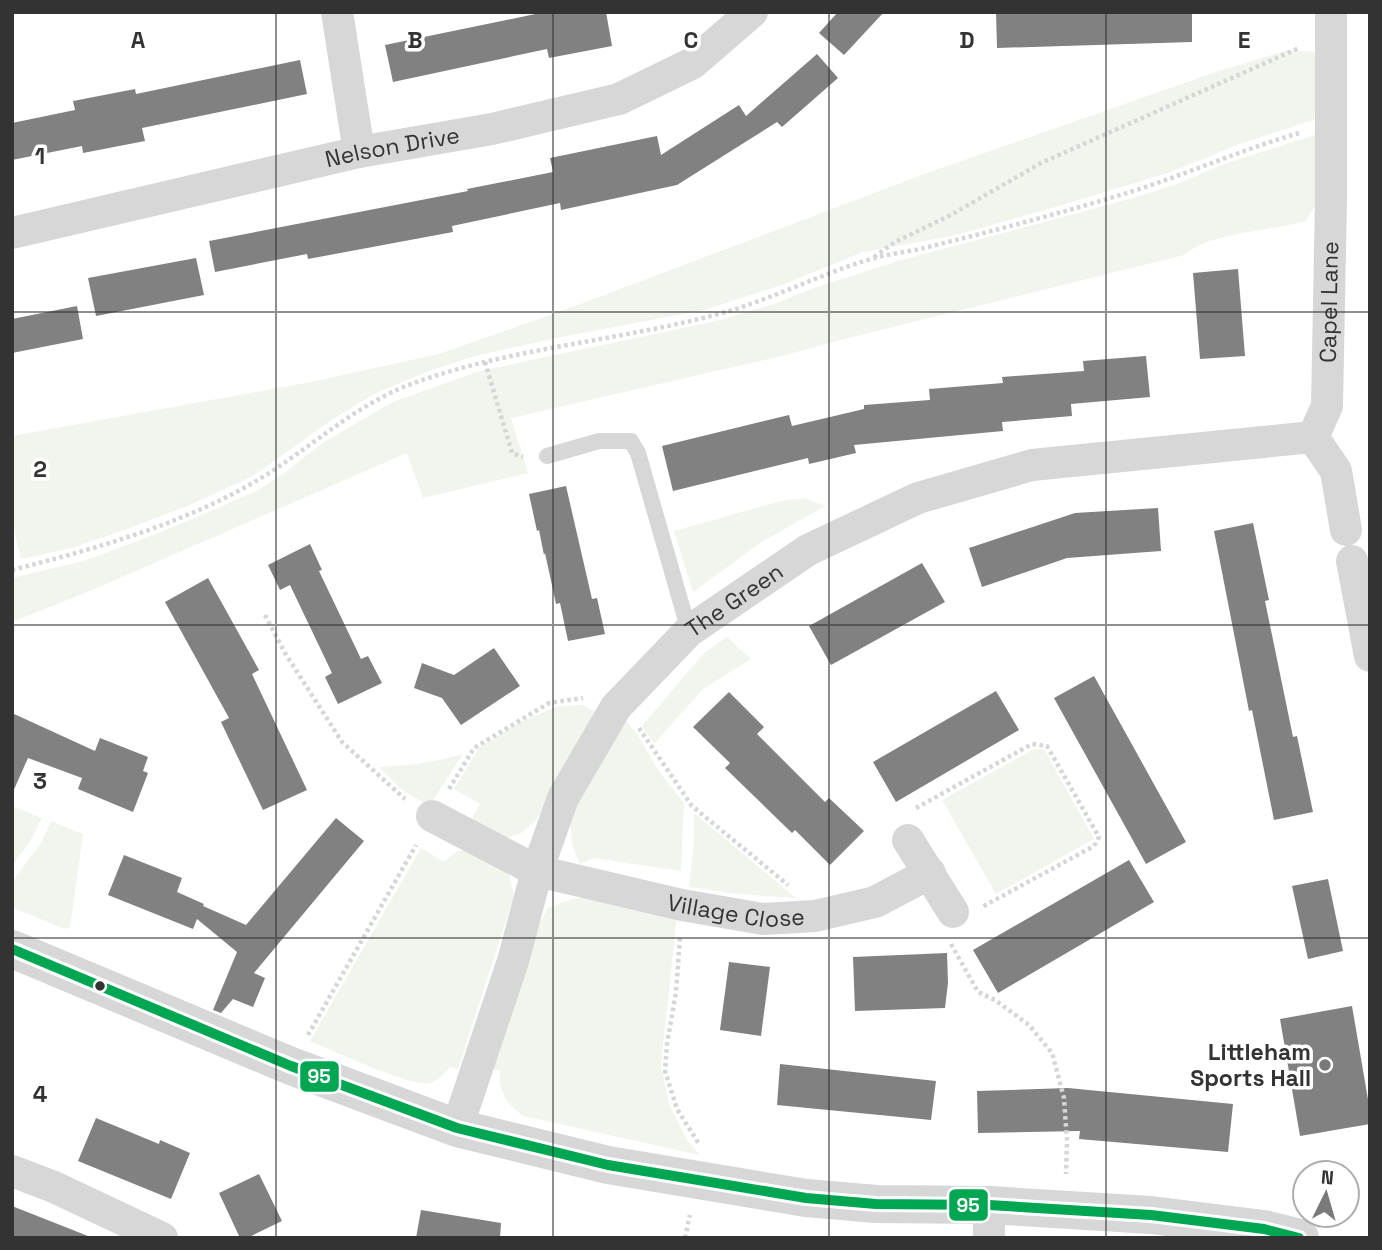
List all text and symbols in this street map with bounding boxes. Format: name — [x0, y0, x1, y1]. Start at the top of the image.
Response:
text: A — [131, 25, 146, 55]
text: B — [407, 25, 423, 55]
text: C — [684, 25, 698, 55]
text: D — [959, 25, 975, 55]
text: E — [1238, 25, 1250, 55]
street label: Nelson Drive — [322, 120, 462, 174]
text: 1 — [35, 141, 45, 171]
street label: Capel Lane — [1313, 241, 1345, 363]
text: 2 — [33, 454, 47, 484]
street label: The Green — [679, 556, 789, 644]
text: 3 — [33, 766, 47, 796]
street label: Village Close — [664, 887, 806, 934]
unlabelled marker — [93, 979, 107, 993]
place label: Littleham Sports Hall — [1190, 1037, 1311, 1093]
marker: Littleham Sports Hall — [1317, 1057, 1333, 1073]
line badge: 95 — [299, 1060, 340, 1093]
text: 95 — [307, 1064, 331, 1089]
text: 4 — [33, 1079, 48, 1109]
north arrow — [1291, 1159, 1361, 1229]
text: N — [1320, 1165, 1335, 1191]
line badge: 95 — [948, 1188, 989, 1222]
text: 95 — [956, 1193, 980, 1218]

